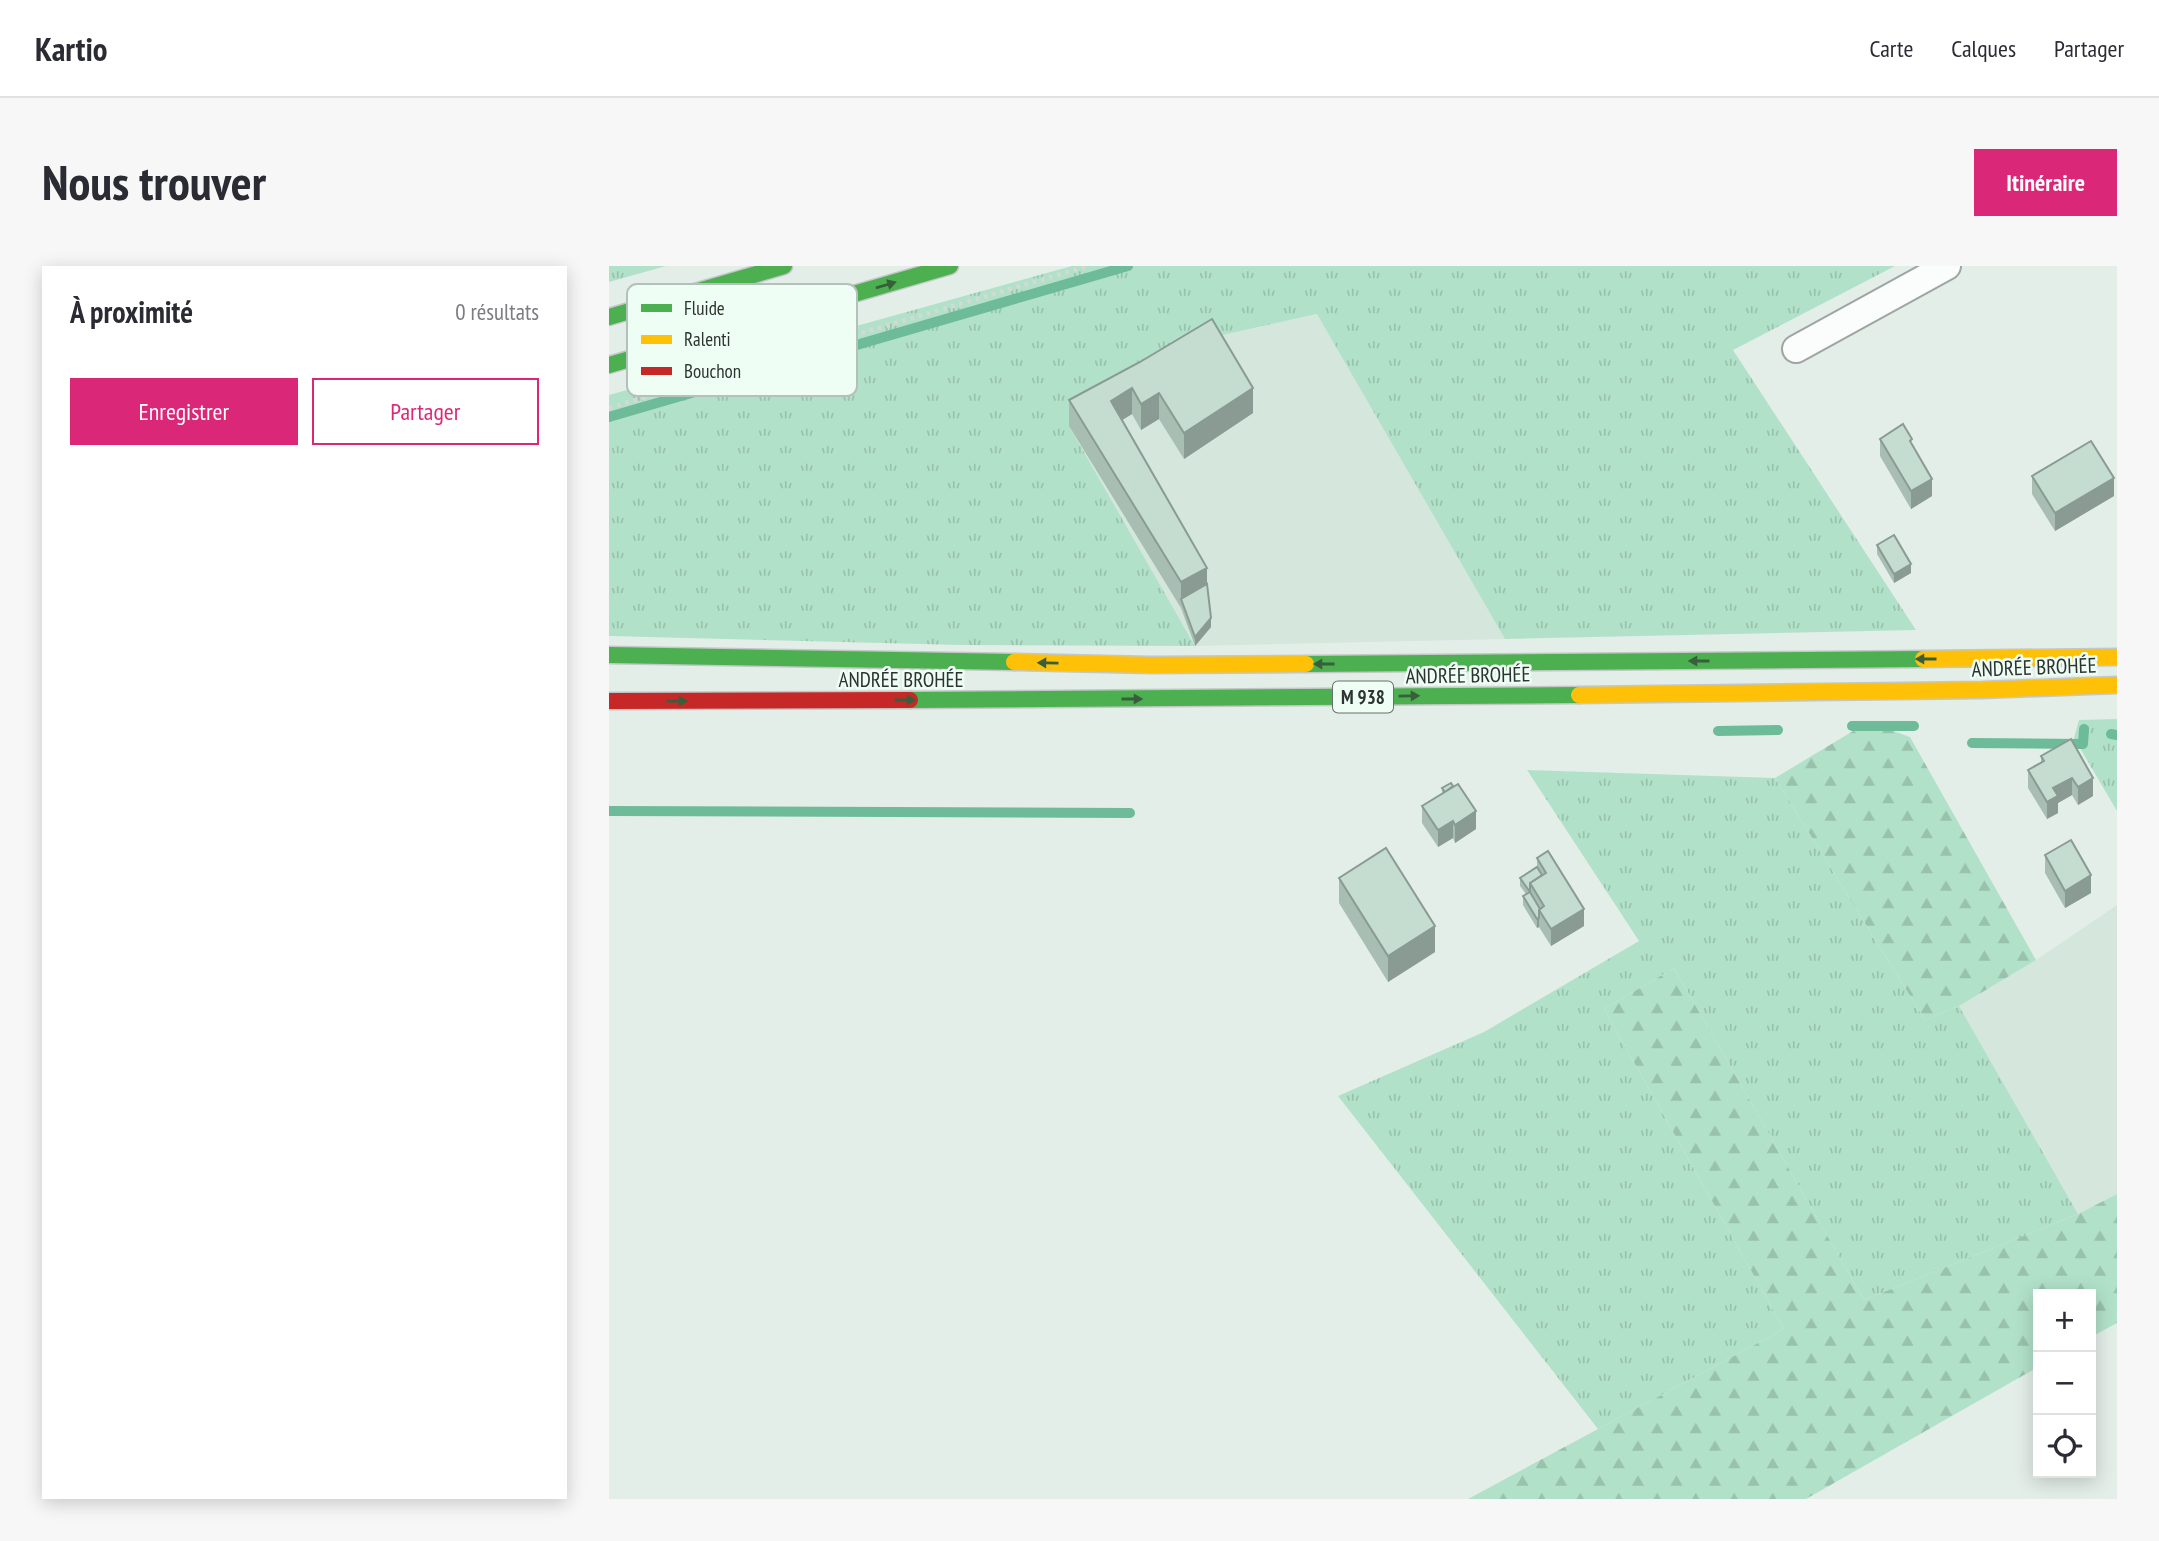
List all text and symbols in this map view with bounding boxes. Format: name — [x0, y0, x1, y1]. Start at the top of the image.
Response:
text: Kartio — [35, 27, 108, 70]
text: Carte — [1870, 33, 1913, 64]
text: Calques — [1951, 33, 2016, 64]
text: Partager — [2054, 33, 2124, 64]
button: Itinéraire — [1974, 149, 2117, 216]
text: Nous trouver — [42, 150, 266, 214]
one-way arrow — [876, 279, 897, 289]
legend — [627, 284, 857, 396]
text: À proximité — [70, 292, 193, 331]
text: Fluide — [684, 296, 725, 320]
text: 0 résultats — [455, 297, 539, 326]
text: Ralenti — [684, 327, 731, 351]
text: Bouchon — [684, 359, 741, 383]
button: Enregistrer — [70, 378, 298, 445]
button: Partager — [312, 378, 539, 445]
street label: ANDRÉE BROHÉE — [1971, 651, 2097, 683]
one-way arrow — [1915, 653, 1937, 665]
one-way arrow — [1688, 655, 1710, 666]
one-way arrow — [1037, 657, 1059, 669]
one-way arrow — [1313, 658, 1335, 669]
street label: ANDRÉE BROHÉE — [1405, 660, 1531, 690]
street label: ANDRÉE BROHÉE — [839, 666, 964, 693]
road number: M 938 — [1333, 682, 1393, 712]
one-way arrow — [1398, 690, 1420, 702]
one-way arrow — [1121, 693, 1143, 705]
one-way arrow — [894, 694, 916, 706]
one-way arrow — [666, 695, 688, 707]
map controls — [2033, 1289, 2096, 1478]
button: + — [2033, 1289, 2096, 1352]
button: − — [2033, 1352, 2096, 1415]
button: locate — [2033, 1415, 2096, 1478]

